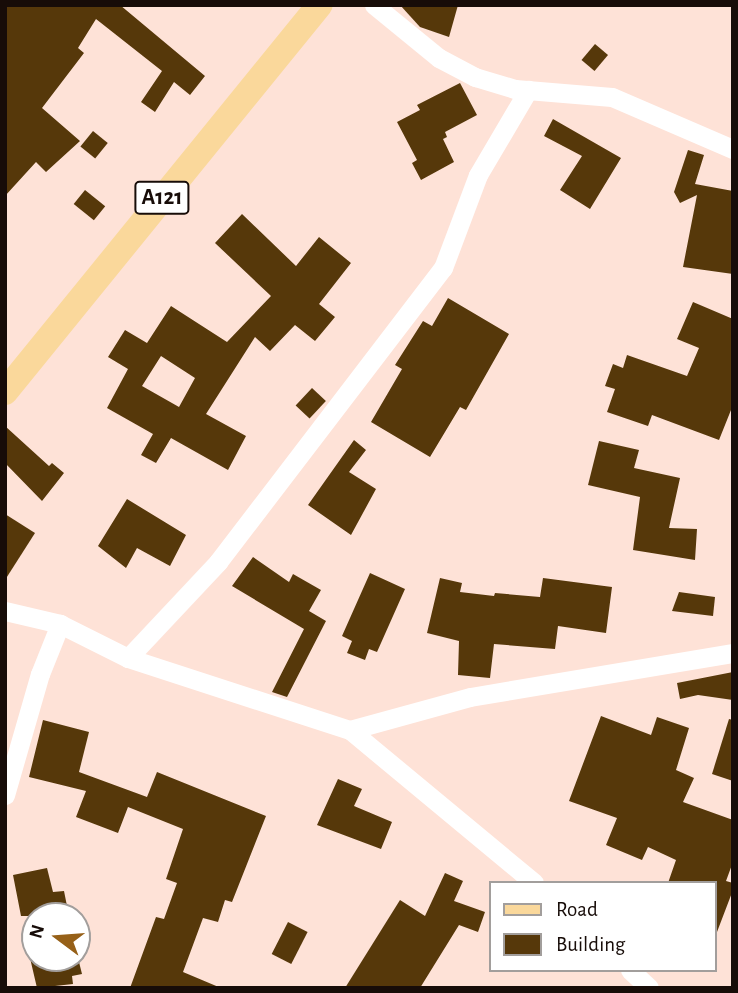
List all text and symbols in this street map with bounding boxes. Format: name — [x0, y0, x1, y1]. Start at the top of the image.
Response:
road number: A121 — [134, 178, 190, 218]
legend — [490, 881, 717, 972]
text: Road — [556, 899, 598, 920]
north arrow — [21, 902, 91, 972]
text: N — [26, 923, 48, 941]
text: Building — [556, 934, 625, 955]

